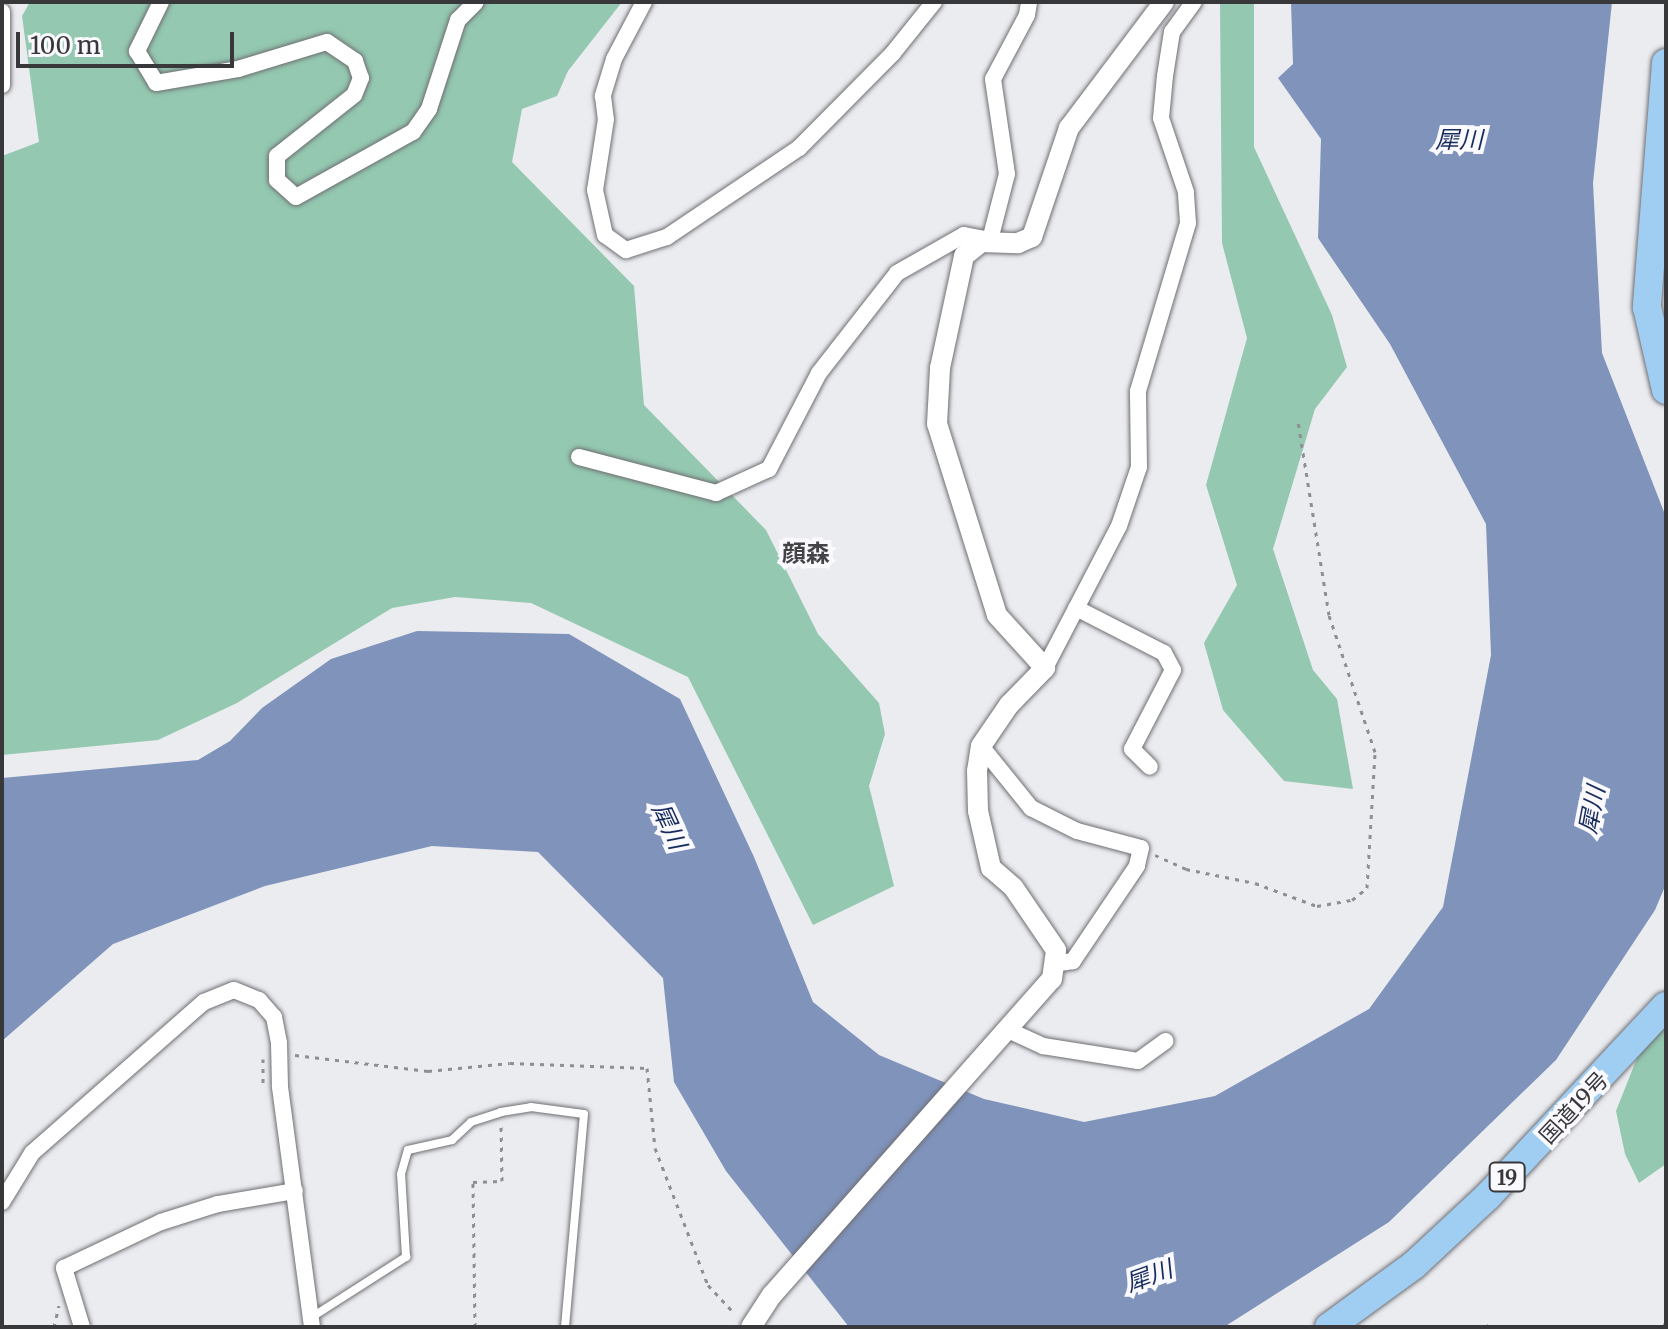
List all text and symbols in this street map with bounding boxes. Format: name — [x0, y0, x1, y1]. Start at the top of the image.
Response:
scale bar — [20, 16, 238, 66]
text: 100 m — [30, 30, 100, 61]
water label: 犀川 — [1435, 126, 1483, 154]
district label: 顔森 — [782, 540, 830, 568]
water label: 犀川 — [1573, 784, 1611, 836]
water label: 犀川 — [646, 798, 692, 854]
street label: 国道19号 — [1534, 1067, 1614, 1149]
road number: 19 — [1487, 1161, 1527, 1193]
water label: 犀川 — [1122, 1254, 1176, 1298]

